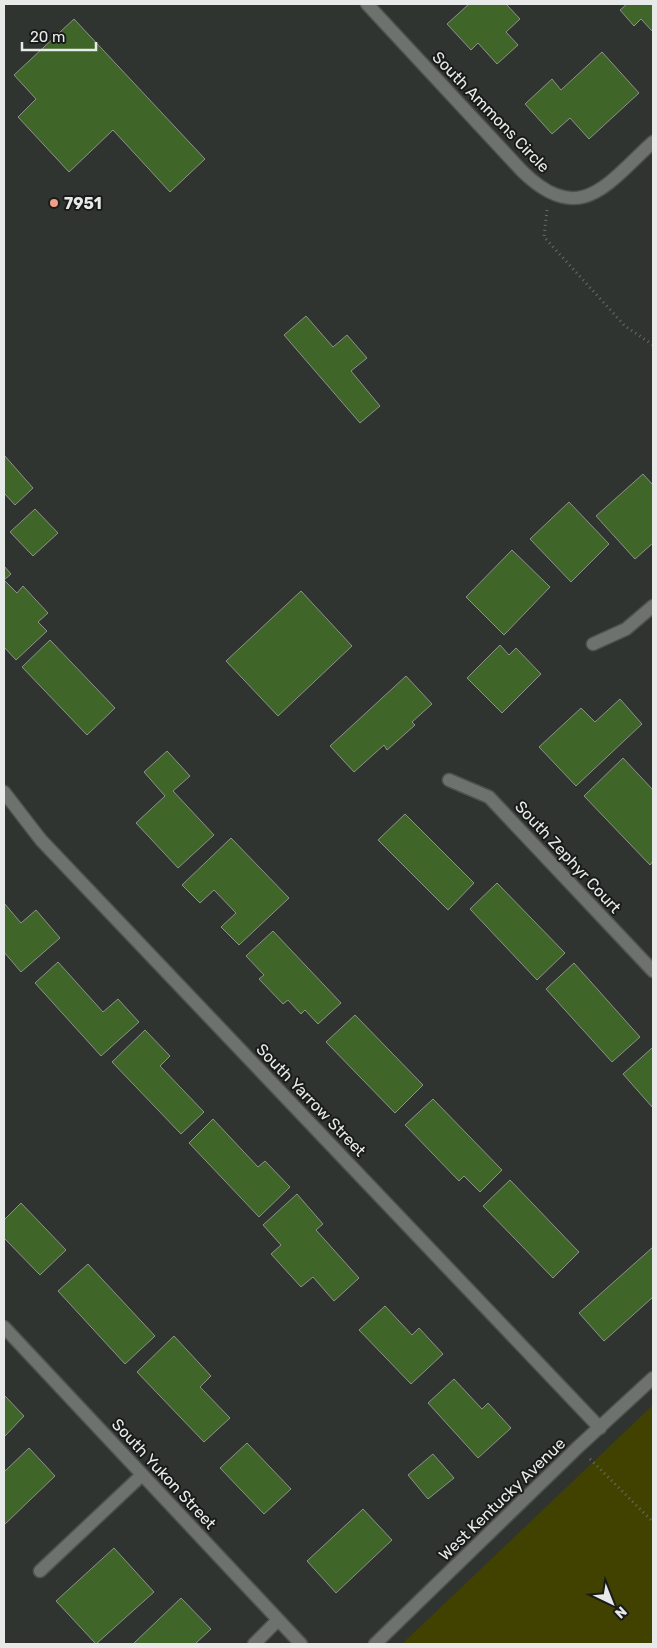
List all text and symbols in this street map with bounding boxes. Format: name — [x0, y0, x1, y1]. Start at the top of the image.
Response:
scale bar — [22, 20, 96, 52]
text: 20 m — [30, 28, 65, 46]
street label: South Ammons Circle — [428, 48, 554, 176]
place label: 7951 — [64, 194, 102, 213]
marker: 7951 — [48, 197, 60, 209]
street label: South Zephyr Court — [511, 797, 625, 917]
street label: South Yarrow Street — [252, 1040, 370, 1160]
street label: South Yukon Street — [108, 1415, 220, 1533]
street label: West Kentucky Avenue — [435, 1434, 569, 1564]
north arrow — [587, 1578, 637, 1628]
text: N — [611, 1602, 630, 1622]

